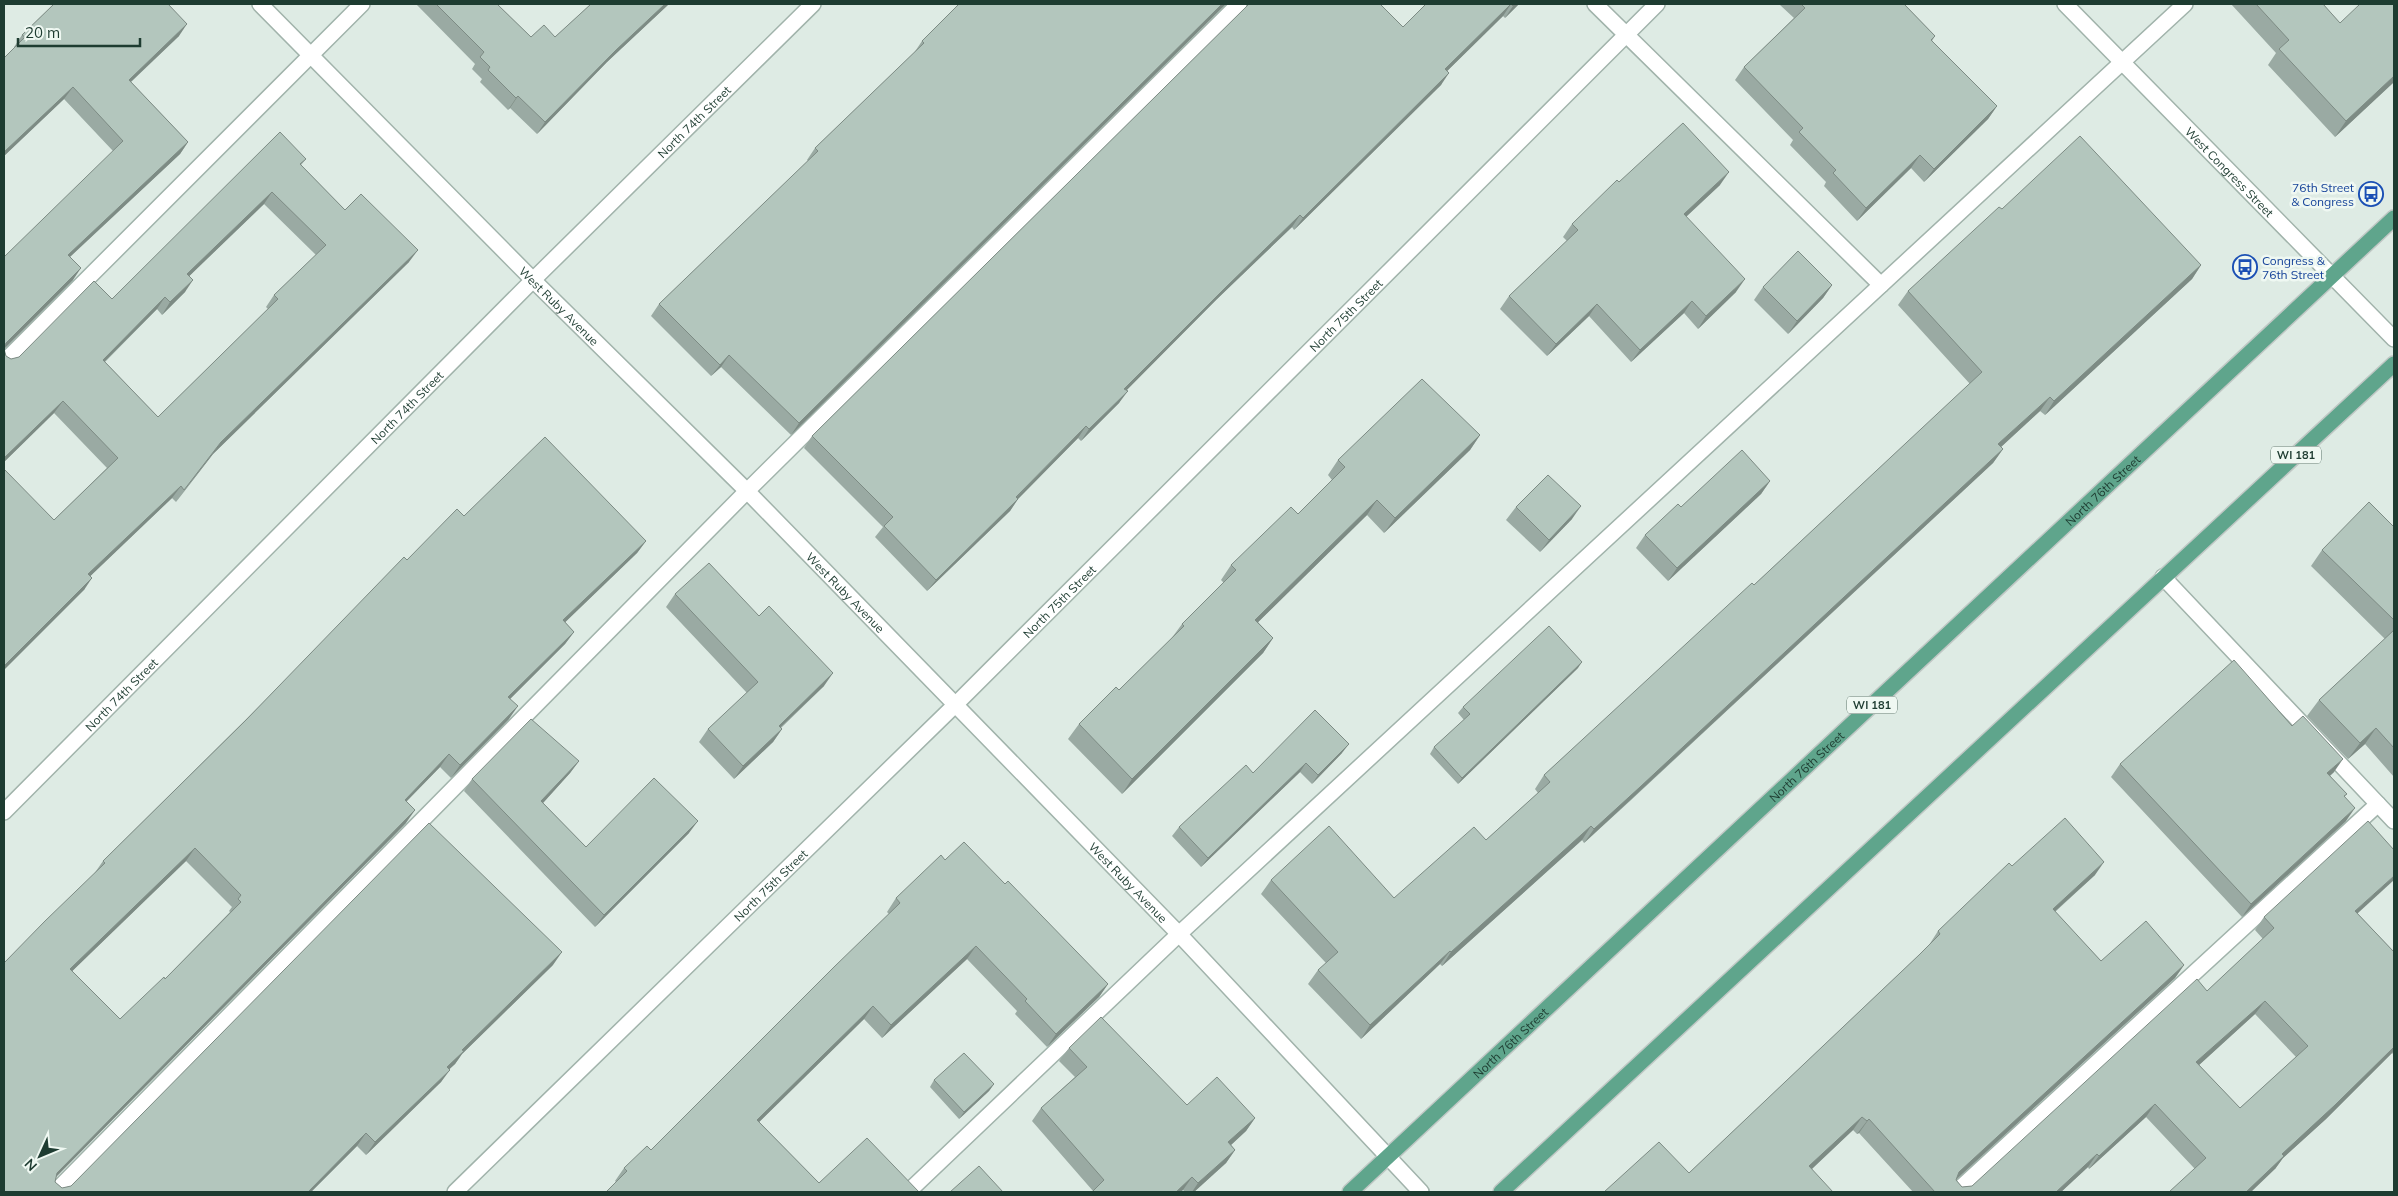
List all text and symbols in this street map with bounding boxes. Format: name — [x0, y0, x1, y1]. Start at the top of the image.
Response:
scale bar — [18, 15, 140, 47]
text: 20 m — [25, 23, 60, 42]
street label: North 74th Street — [654, 82, 734, 161]
street label: West Congress Street — [2182, 123, 2277, 220]
place label: 76th Street & Congress — [2291, 180, 2354, 209]
bus stop icon: 76th Street & Congress — [2358, 181, 2384, 207]
place label: Congress & 76th Street — [2262, 253, 2326, 282]
bus stop icon: Congress & 76th Street — [2232, 254, 2258, 280]
street label: West Ruby Avenue — [516, 263, 602, 348]
street label: North 75th Street — [1306, 275, 1385, 354]
street label: North 74th Street — [367, 367, 446, 447]
road number: WI 181 — [2271, 446, 2321, 464]
street label: North 76th Street — [2062, 452, 2143, 529]
street label: West Ruby Avenue — [803, 549, 888, 635]
street label: North 75th Street — [1019, 562, 1099, 641]
street label: North 74th Street — [82, 655, 161, 734]
road number: WI 181 — [1847, 696, 1897, 714]
street label: North 76th Street — [1766, 728, 1847, 805]
street label: West Ruby Avenue — [1086, 839, 1171, 925]
street label: North 75th Street — [730, 846, 810, 924]
street label: North 76th Street — [1470, 1004, 1551, 1081]
north arrow — [15, 1131, 65, 1181]
text: N — [21, 1155, 41, 1175]

